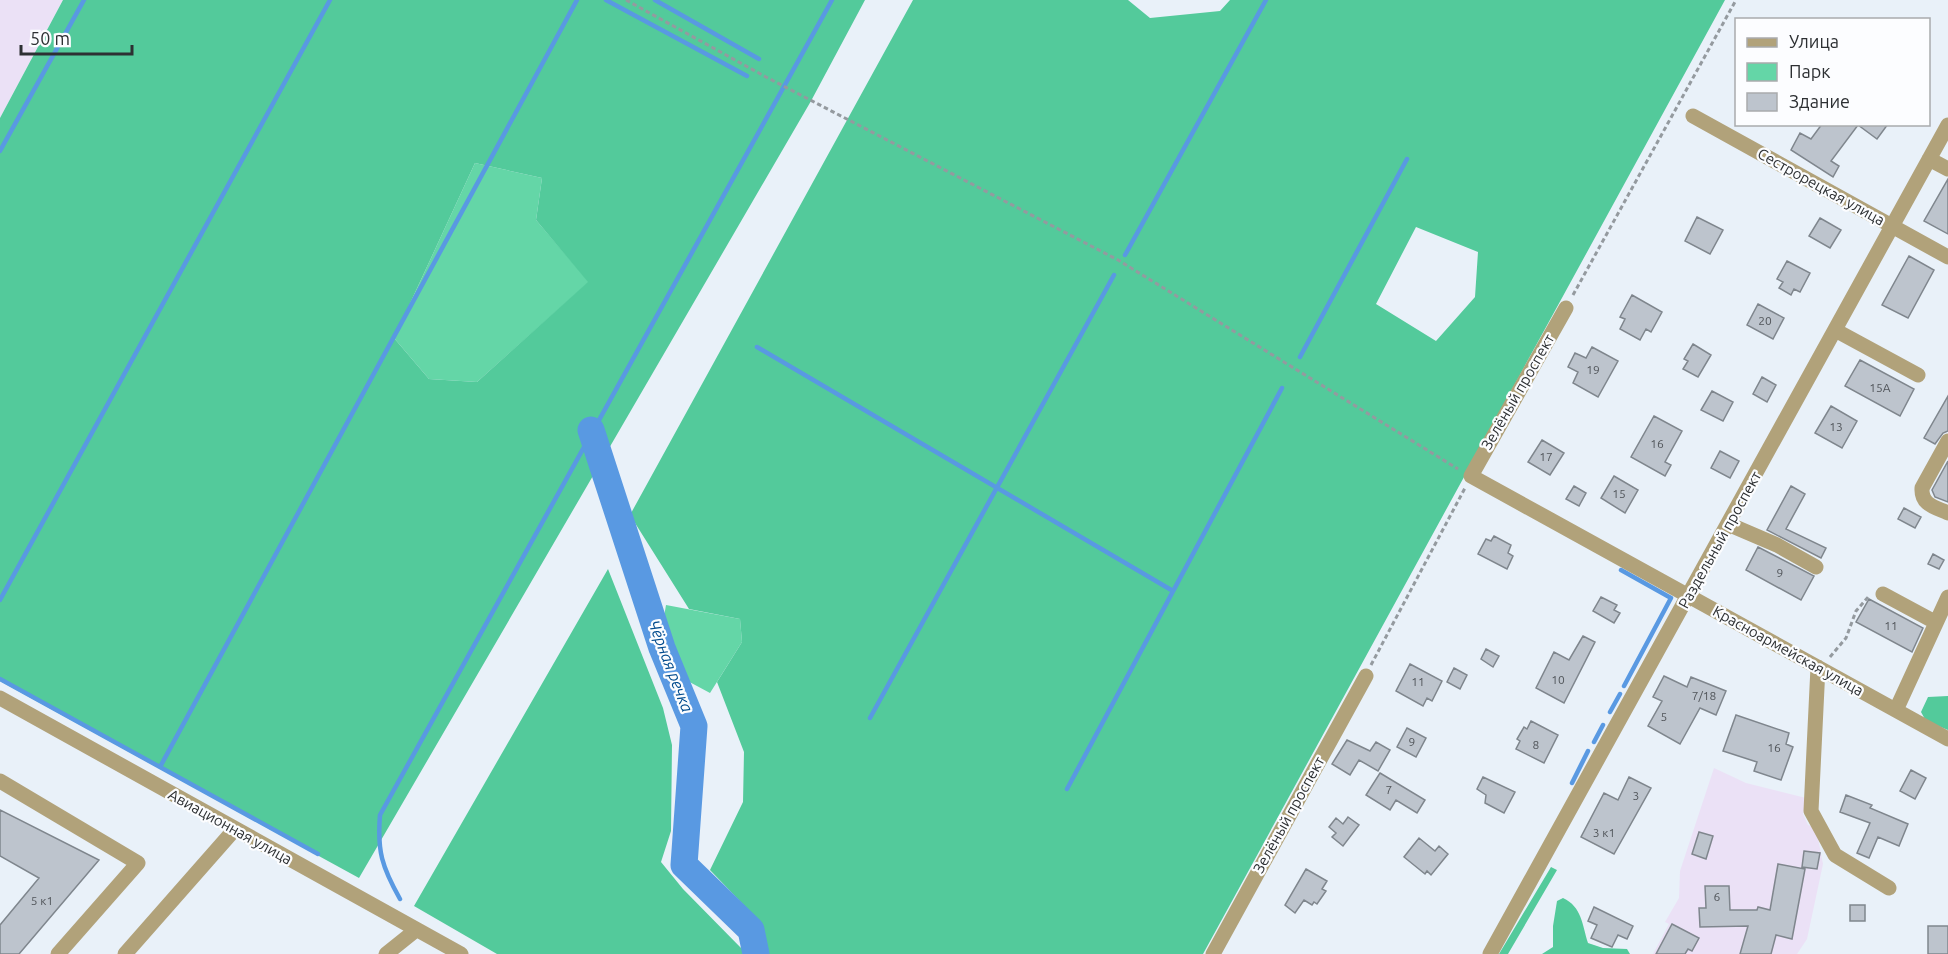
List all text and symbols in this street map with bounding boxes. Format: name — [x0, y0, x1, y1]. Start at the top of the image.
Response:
scale bar — [21, 18, 132, 56]
legend — [1735, 18, 1930, 126]
text: 50 m — [30, 28, 70, 48]
text: Улица — [1789, 31, 1839, 51]
text: Парк — [1789, 61, 1830, 81]
text: Здание — [1789, 91, 1850, 111]
street label: Сестрорецкая улица — [1755, 145, 1888, 229]
house number: 20 — [1758, 314, 1772, 327]
street label: Зелёный проспект — [1478, 331, 1558, 452]
house number: 19 — [1586, 363, 1600, 376]
house number: 15А — [1869, 381, 1891, 394]
house number: 13 — [1829, 420, 1843, 433]
house number: 16 — [1650, 437, 1664, 450]
house number: 17 — [1539, 450, 1553, 463]
street label: Раздельный проспект — [1675, 468, 1764, 611]
house number: 15 — [1612, 487, 1626, 500]
house number: 9 — [1777, 566, 1783, 579]
street label: Красноармейская улица — [1710, 602, 1867, 699]
water label: Чёрная речка — [645, 618, 697, 715]
house number: 11 — [1884, 619, 1898, 632]
house number: 10 — [1551, 673, 1565, 686]
house number: 11 — [1411, 675, 1425, 688]
house number: 7/18 — [1692, 689, 1717, 702]
house number: 5 — [1661, 710, 1667, 723]
house number: 9 — [1409, 735, 1415, 748]
house number: 8 — [1533, 738, 1540, 751]
house number: 16 — [1767, 741, 1781, 754]
street label: Зелёный проспект — [1250, 753, 1328, 876]
house number: 7 — [1386, 783, 1392, 796]
street label: Авиационная улица — [165, 785, 295, 868]
house number: 3 — [1633, 789, 1639, 802]
house number: 3 к1 — [1593, 826, 1615, 839]
house number: 6 — [1714, 890, 1721, 903]
house number: 5 к1 — [31, 894, 53, 907]

